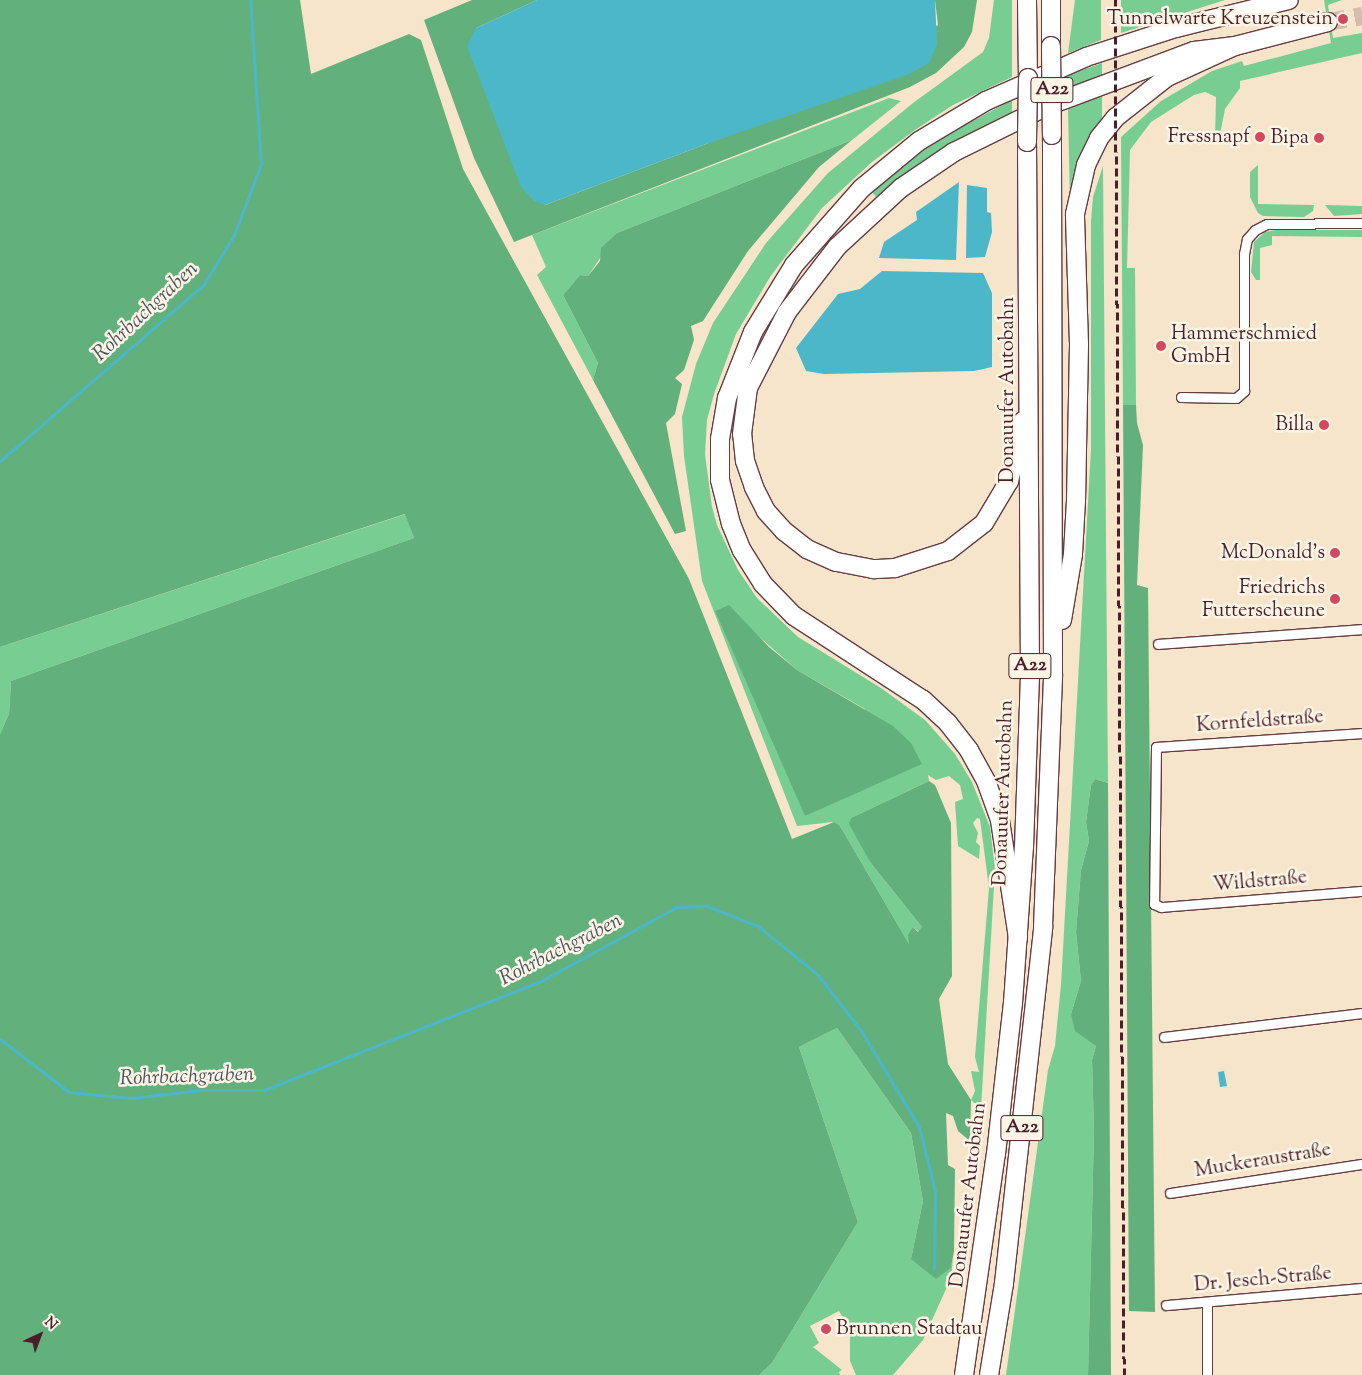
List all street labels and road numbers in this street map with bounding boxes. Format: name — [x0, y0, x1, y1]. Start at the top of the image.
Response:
road number: A22 — [1030, 74, 1074, 106]
street label: Donauufer Autobahn — [996, 297, 1020, 483]
road number: A22 — [1008, 649, 1052, 682]
street label: Donauufer Autobahn — [989, 699, 1019, 887]
street label: Kornfeldstraße — [1196, 706, 1324, 738]
street label: Wildstraße — [1212, 866, 1308, 898]
street label: Donauufer Autobahn — [946, 1101, 992, 1289]
road number: A22 — [1000, 1112, 1044, 1144]
street label: Muckeraustraße — [1193, 1138, 1333, 1184]
street label: Dr. Jesch-Straße — [1193, 1262, 1333, 1298]

